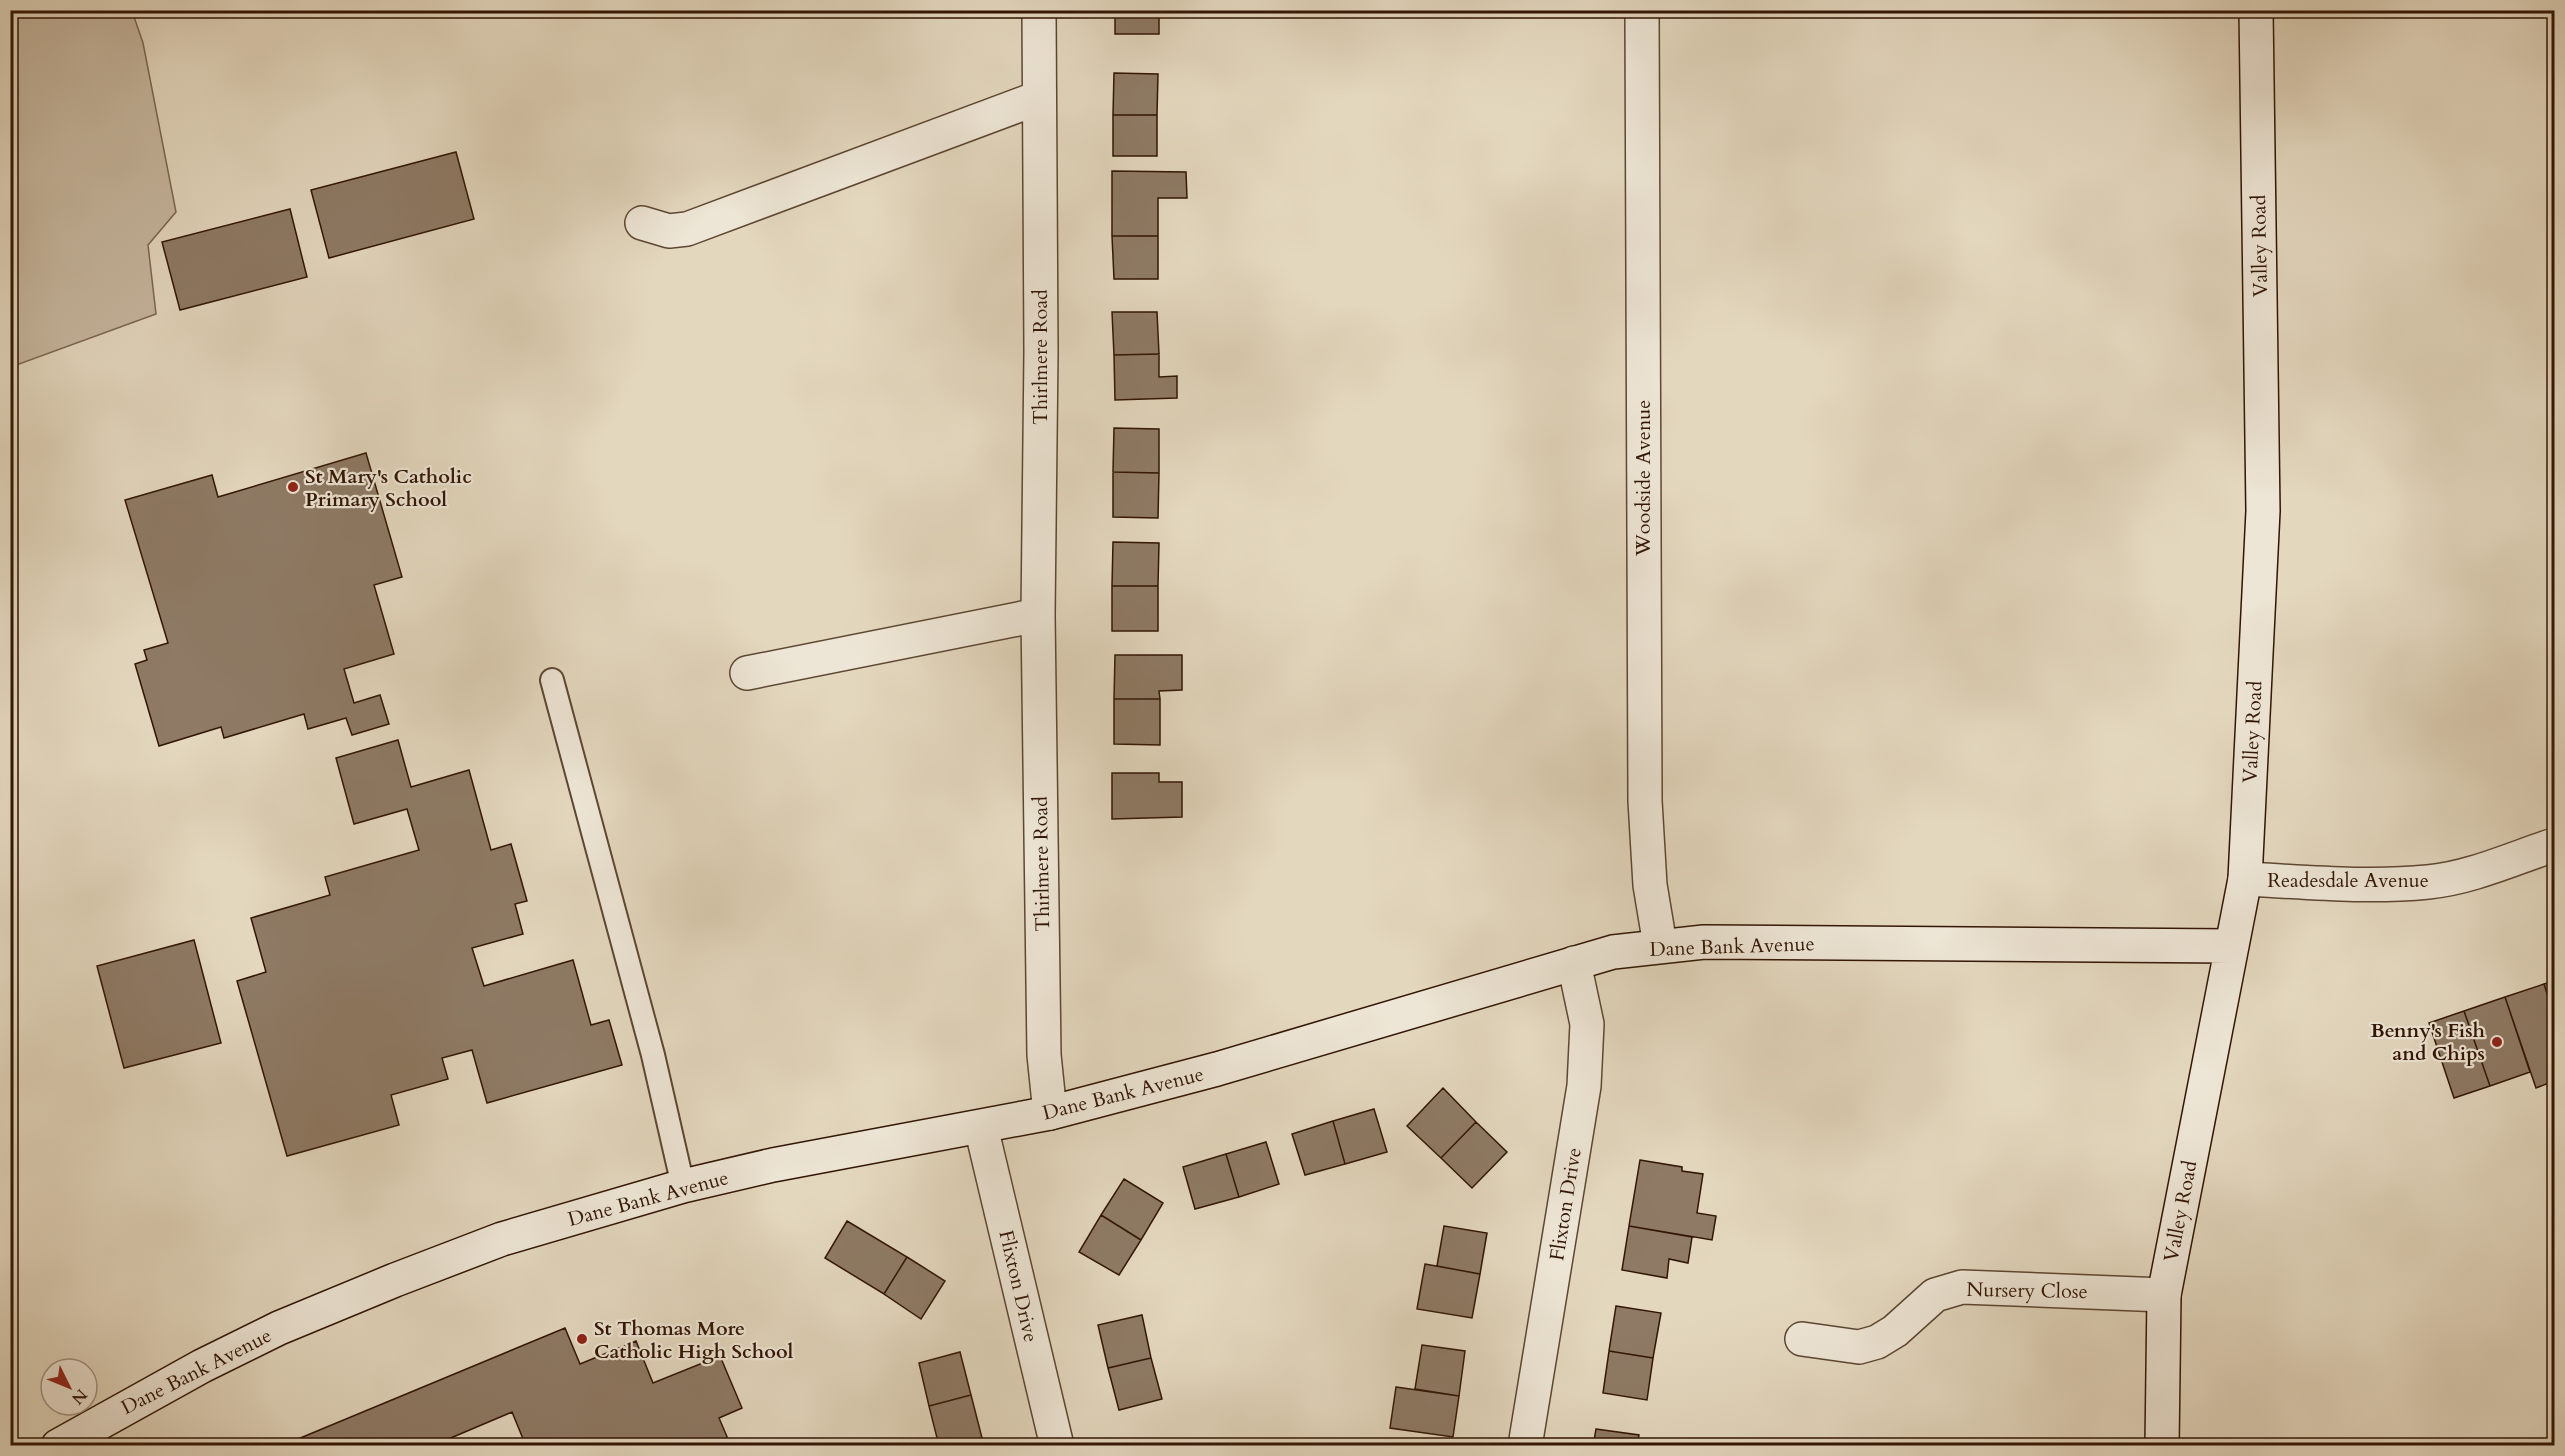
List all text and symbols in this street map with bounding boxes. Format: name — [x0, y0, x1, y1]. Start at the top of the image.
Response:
street label: Valley Road — [2245, 194, 2274, 297]
street label: Thirlmere Road — [1027, 289, 1054, 425]
street label: Woodside Avenue — [1630, 400, 1657, 557]
place label: St Mary's Catholic Primary School — [305, 463, 472, 513]
marker: St Mary's Catholic Primary School — [286, 480, 300, 494]
street label: Valley Road — [2236, 680, 2269, 784]
street label: Thirlmere Road — [1027, 796, 1056, 932]
street label: Readesdale Avenue — [2267, 867, 2429, 894]
street label: Dane Bank Avenue — [1649, 930, 1815, 963]
place label: Benny's Fish and Chips — [2370, 1017, 2486, 1067]
marker: Benny's Fish and Chips — [2490, 1035, 2504, 1049]
street label: Dane Bank Avenue — [1040, 1060, 1207, 1127]
street label: Flixton Drive — [1543, 1146, 1588, 1263]
street label: Valley Road — [2157, 1158, 2204, 1264]
street label: Dane Bank Avenue — [565, 1164, 731, 1233]
street label: Flixton Drive — [993, 1227, 1045, 1345]
street label: Nursery Close — [1966, 1276, 2088, 1305]
place label: St Thomas More Catholic High School — [594, 1315, 794, 1365]
street label: Dane Bank Avenue — [116, 1322, 276, 1421]
marker: St Thomas More Catholic High School — [575, 1332, 589, 1346]
north arrow — [39, 1357, 99, 1417]
text: N — [66, 1384, 92, 1409]

